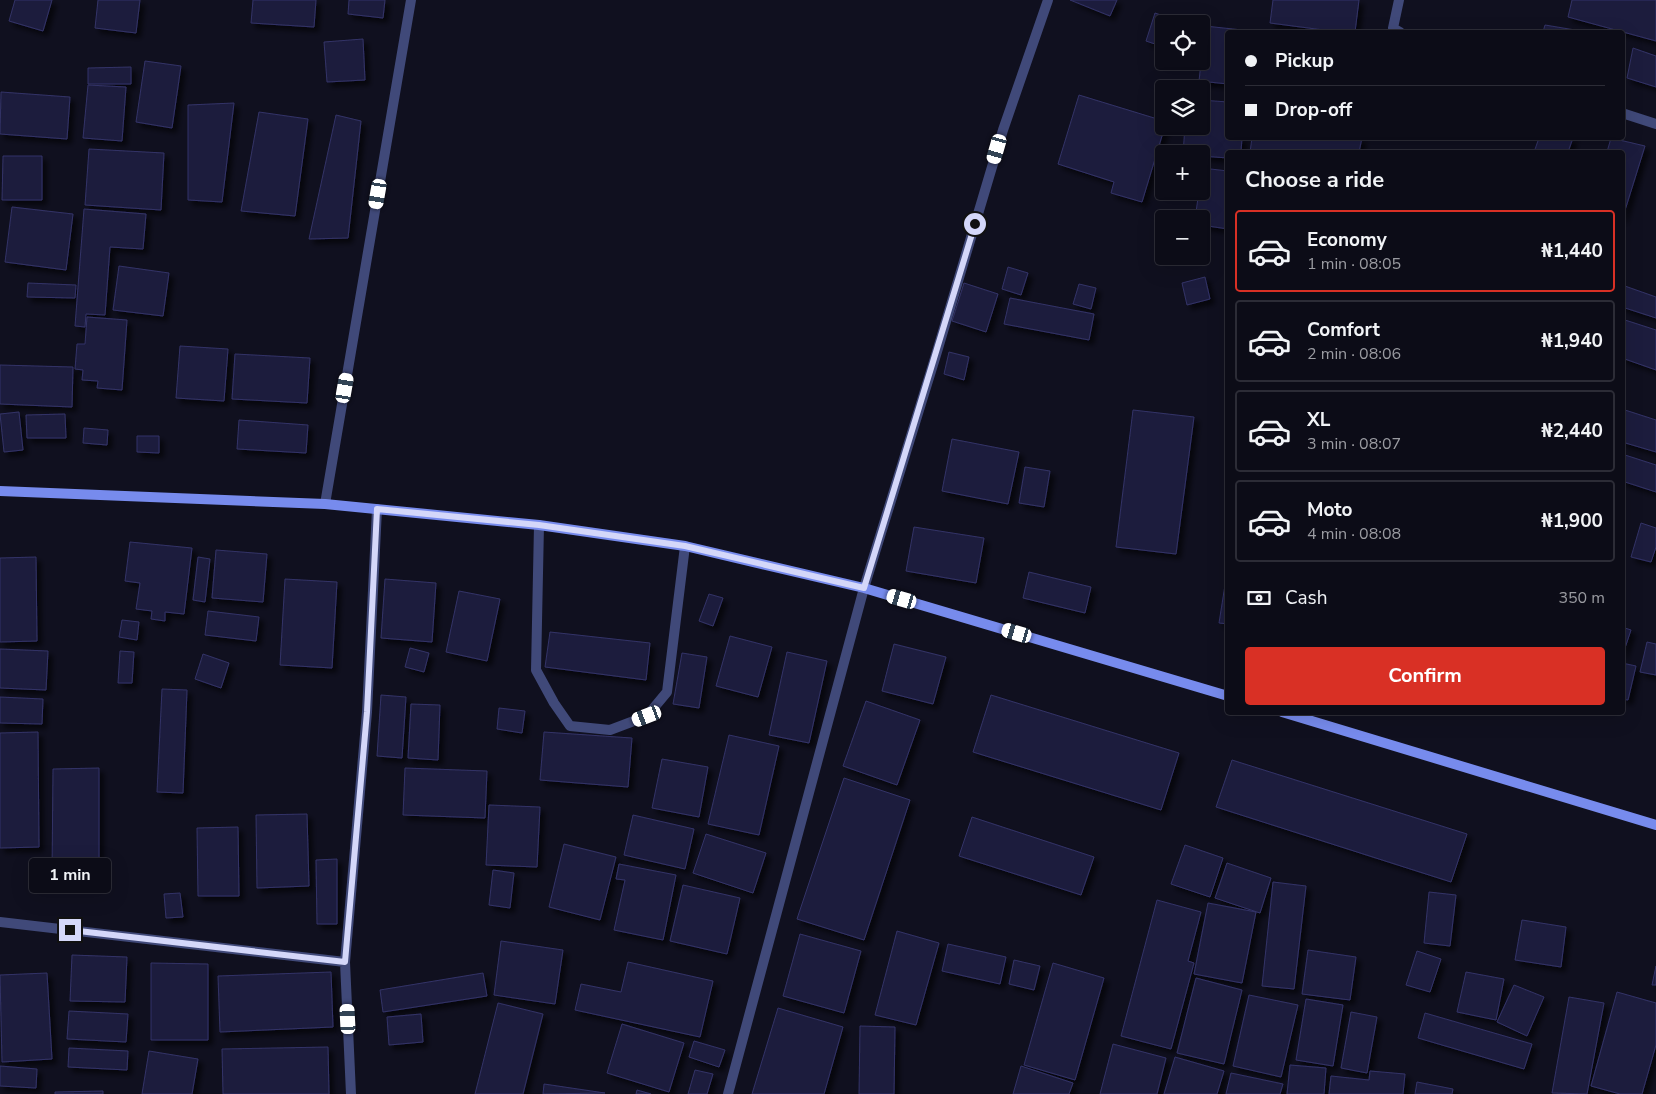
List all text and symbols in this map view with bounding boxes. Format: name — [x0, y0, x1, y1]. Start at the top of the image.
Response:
map controls — [1155, 15, 1210, 265]
button: locate — [1155, 15, 1210, 70]
text: Pickup — [1275, 48, 1334, 74]
button: layers — [1155, 80, 1210, 135]
text: Drop-off — [1275, 97, 1352, 123]
car — [985, 133, 1008, 165]
button: + — [1155, 145, 1210, 200]
text: Choose a ride — [1245, 165, 1384, 195]
car — [368, 178, 387, 210]
button: − — [1155, 210, 1210, 265]
route start — [964, 213, 986, 235]
text: Economy — [1307, 227, 1387, 253]
icon: car — [1247, 229, 1292, 274]
text: ₦1,440 — [1541, 238, 1603, 264]
text: 1 min · 08:05 — [1307, 253, 1401, 275]
text: Comfort — [1307, 317, 1380, 343]
icon: car — [1247, 319, 1292, 364]
text: ₦1,940 — [1541, 328, 1603, 354]
text: 2 min · 08:06 — [1307, 343, 1401, 365]
car — [335, 372, 354, 404]
text: XL — [1307, 407, 1330, 433]
icon: car — [1247, 409, 1292, 454]
text: ₦2,440 — [1541, 418, 1603, 444]
text: 3 min · 08:07 — [1307, 433, 1401, 455]
text: Moto — [1307, 497, 1353, 523]
icon: car — [1247, 499, 1292, 544]
text: ₦1,900 — [1541, 508, 1603, 534]
text: 4 min · 08:08 — [1307, 523, 1401, 545]
icon: cash — [1245, 584, 1273, 612]
text: Cash — [1285, 585, 1327, 611]
text: 350 m — [1558, 587, 1605, 609]
car — [885, 588, 918, 610]
car — [1000, 622, 1033, 644]
button: Confirm — [1245, 647, 1605, 705]
car — [630, 704, 663, 728]
callout: 1 min — [29, 858, 111, 892]
text: 1 min — [49, 864, 91, 886]
route end — [59, 919, 81, 941]
car — [339, 1004, 356, 1034]

